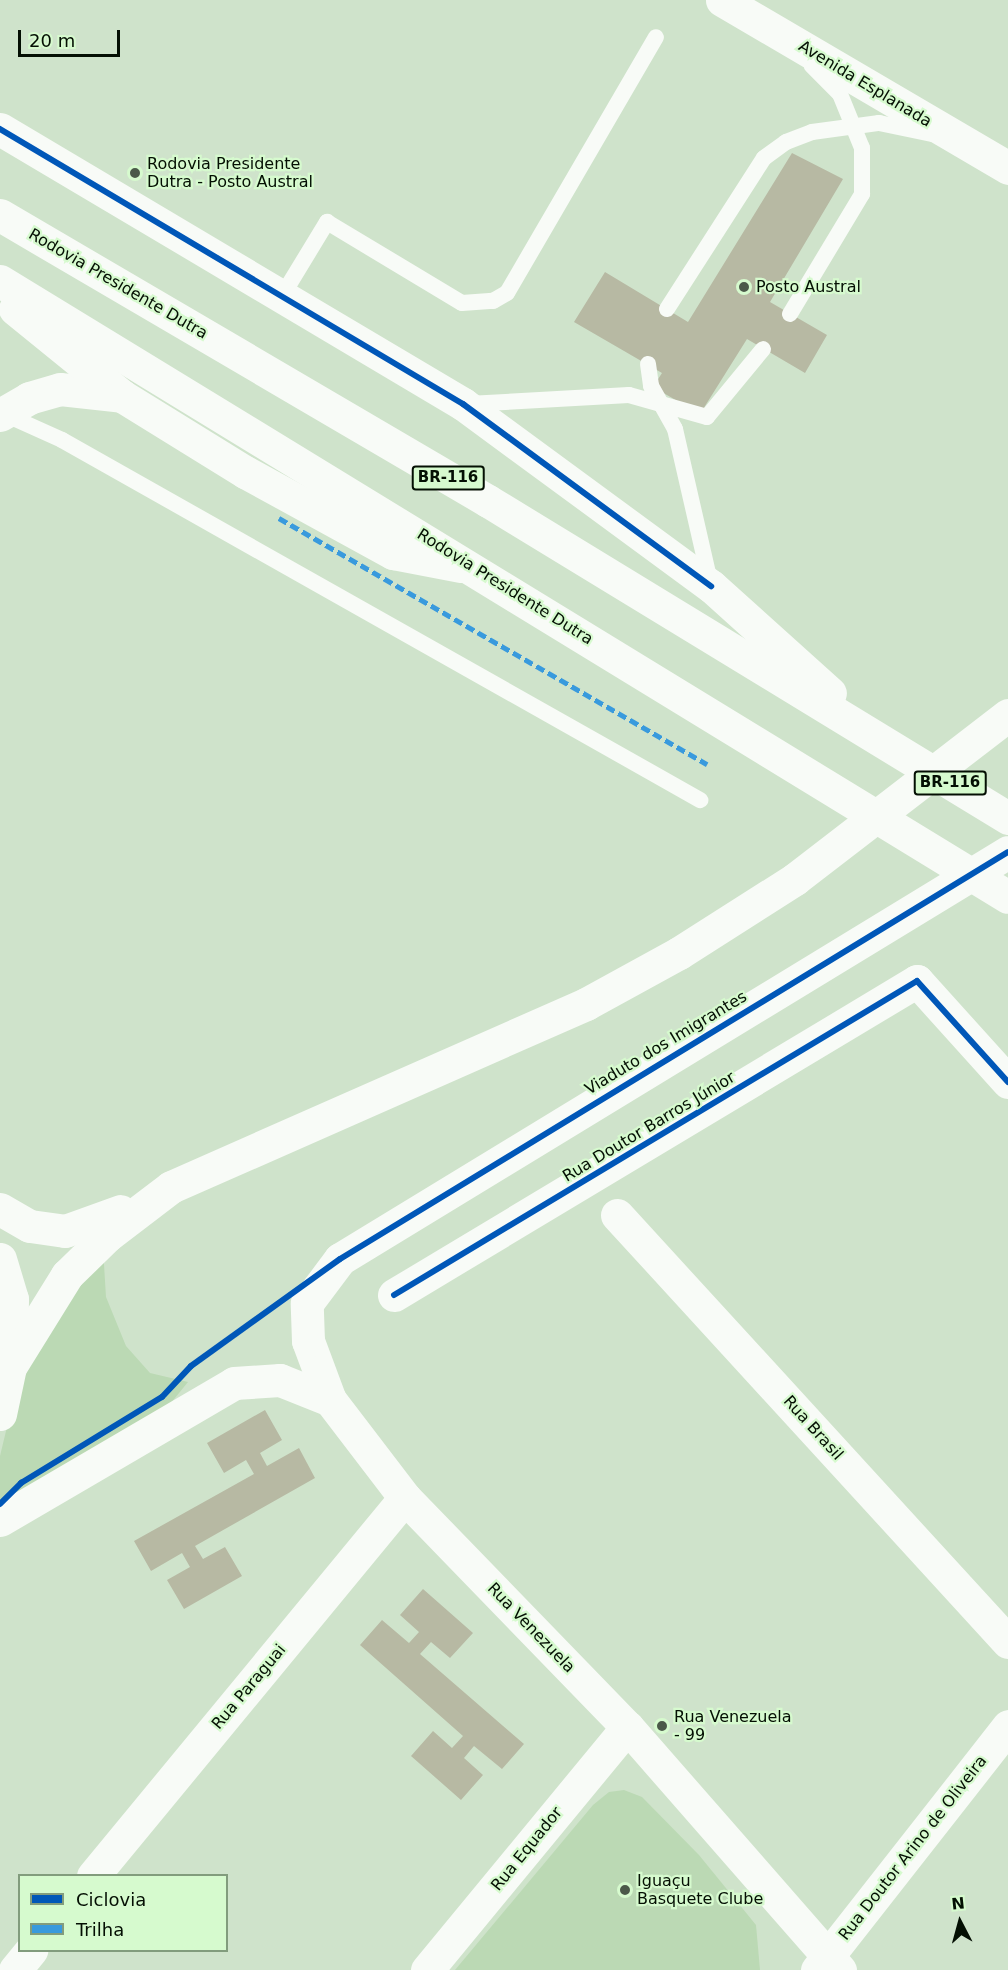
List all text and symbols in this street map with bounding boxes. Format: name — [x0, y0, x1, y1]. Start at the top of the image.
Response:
scale bar — [21, 18, 123, 56]
text: 20 m — [29, 30, 75, 51]
street label: Avenida Esplanada — [795, 37, 935, 131]
place label: Rodovia Presidente Dutra - Posto Austral — [147, 154, 313, 192]
marker: Rodovia Presidente Dutra - Posto Austral — [128, 166, 142, 180]
street label: Rodovia Presidente Dutra — [25, 225, 211, 343]
place label: Posto Austral — [756, 277, 861, 297]
marker: Posto Austral — [737, 280, 751, 294]
road number: BR-116 — [410, 466, 486, 490]
street label: Rodovia Presidente Dutra — [414, 525, 596, 649]
road number: BR-116 — [912, 771, 988, 795]
street label: Viaduto dos Imigrantes — [582, 987, 750, 1099]
street label: Rua Doutor Barros Júnior — [559, 1068, 739, 1186]
street label: Rua Brasil — [779, 1392, 847, 1464]
street label: Rua Venezuela — [483, 1579, 579, 1677]
street label: Rua Paraguai — [208, 1641, 290, 1733]
place label: Rua Venezuela - 99 — [674, 1707, 792, 1745]
marker: Rua Venezuela - 99 — [655, 1719, 669, 1733]
street label: Rua Doutor Arino de Oliveira — [835, 1752, 991, 1944]
street label: Rua Equador — [487, 1803, 567, 1895]
place label: Iguaçu Basquete Clube — [637, 1871, 763, 1909]
legend — [18, 1874, 228, 1952]
marker: Iguaçu Basquete Clube — [618, 1883, 632, 1897]
text: Ciclovia — [76, 1889, 146, 1910]
north arrow — [930, 1892, 990, 1952]
text: N — [950, 1893, 966, 1914]
text: Trilha — [76, 1919, 124, 1940]

